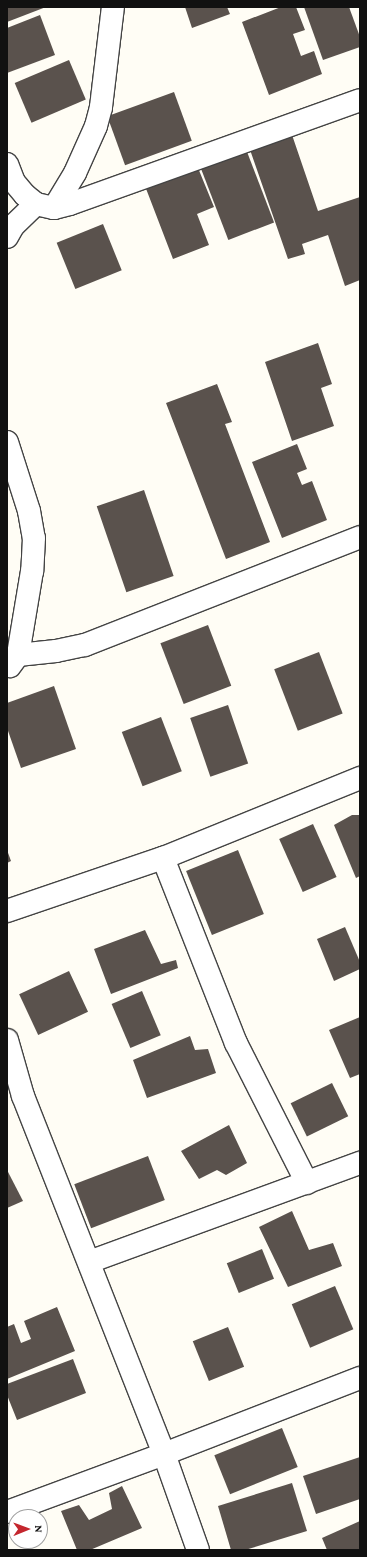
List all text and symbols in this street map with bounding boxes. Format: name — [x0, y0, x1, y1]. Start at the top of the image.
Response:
north arrow — [8, 1509, 48, 1549]
text: N — [33, 1525, 45, 1533]

